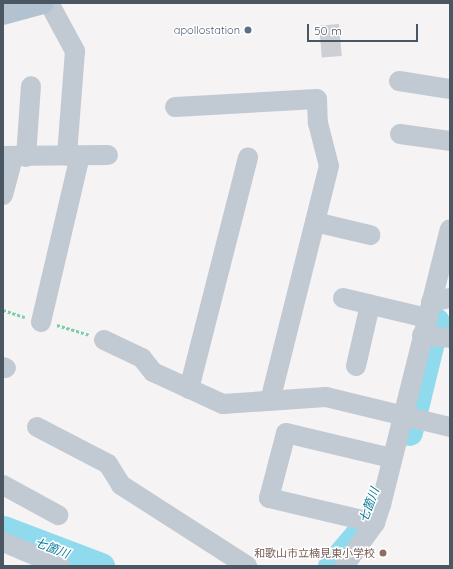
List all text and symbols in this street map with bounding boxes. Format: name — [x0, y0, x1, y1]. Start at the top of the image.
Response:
scale bar — [309, 16, 420, 42]
place label: apollostation — [174, 23, 240, 37]
text: 50 m — [314, 23, 342, 38]
marker: apollostation — [243, 25, 253, 35]
water label: 七箇川 — [356, 486, 382, 524]
water label: 七箇川 — [33, 535, 71, 561]
place label: 和歌山市立楠見東小学校 — [254, 546, 375, 560]
marker: 和歌山市立楠見東小学校 — [378, 548, 388, 558]

